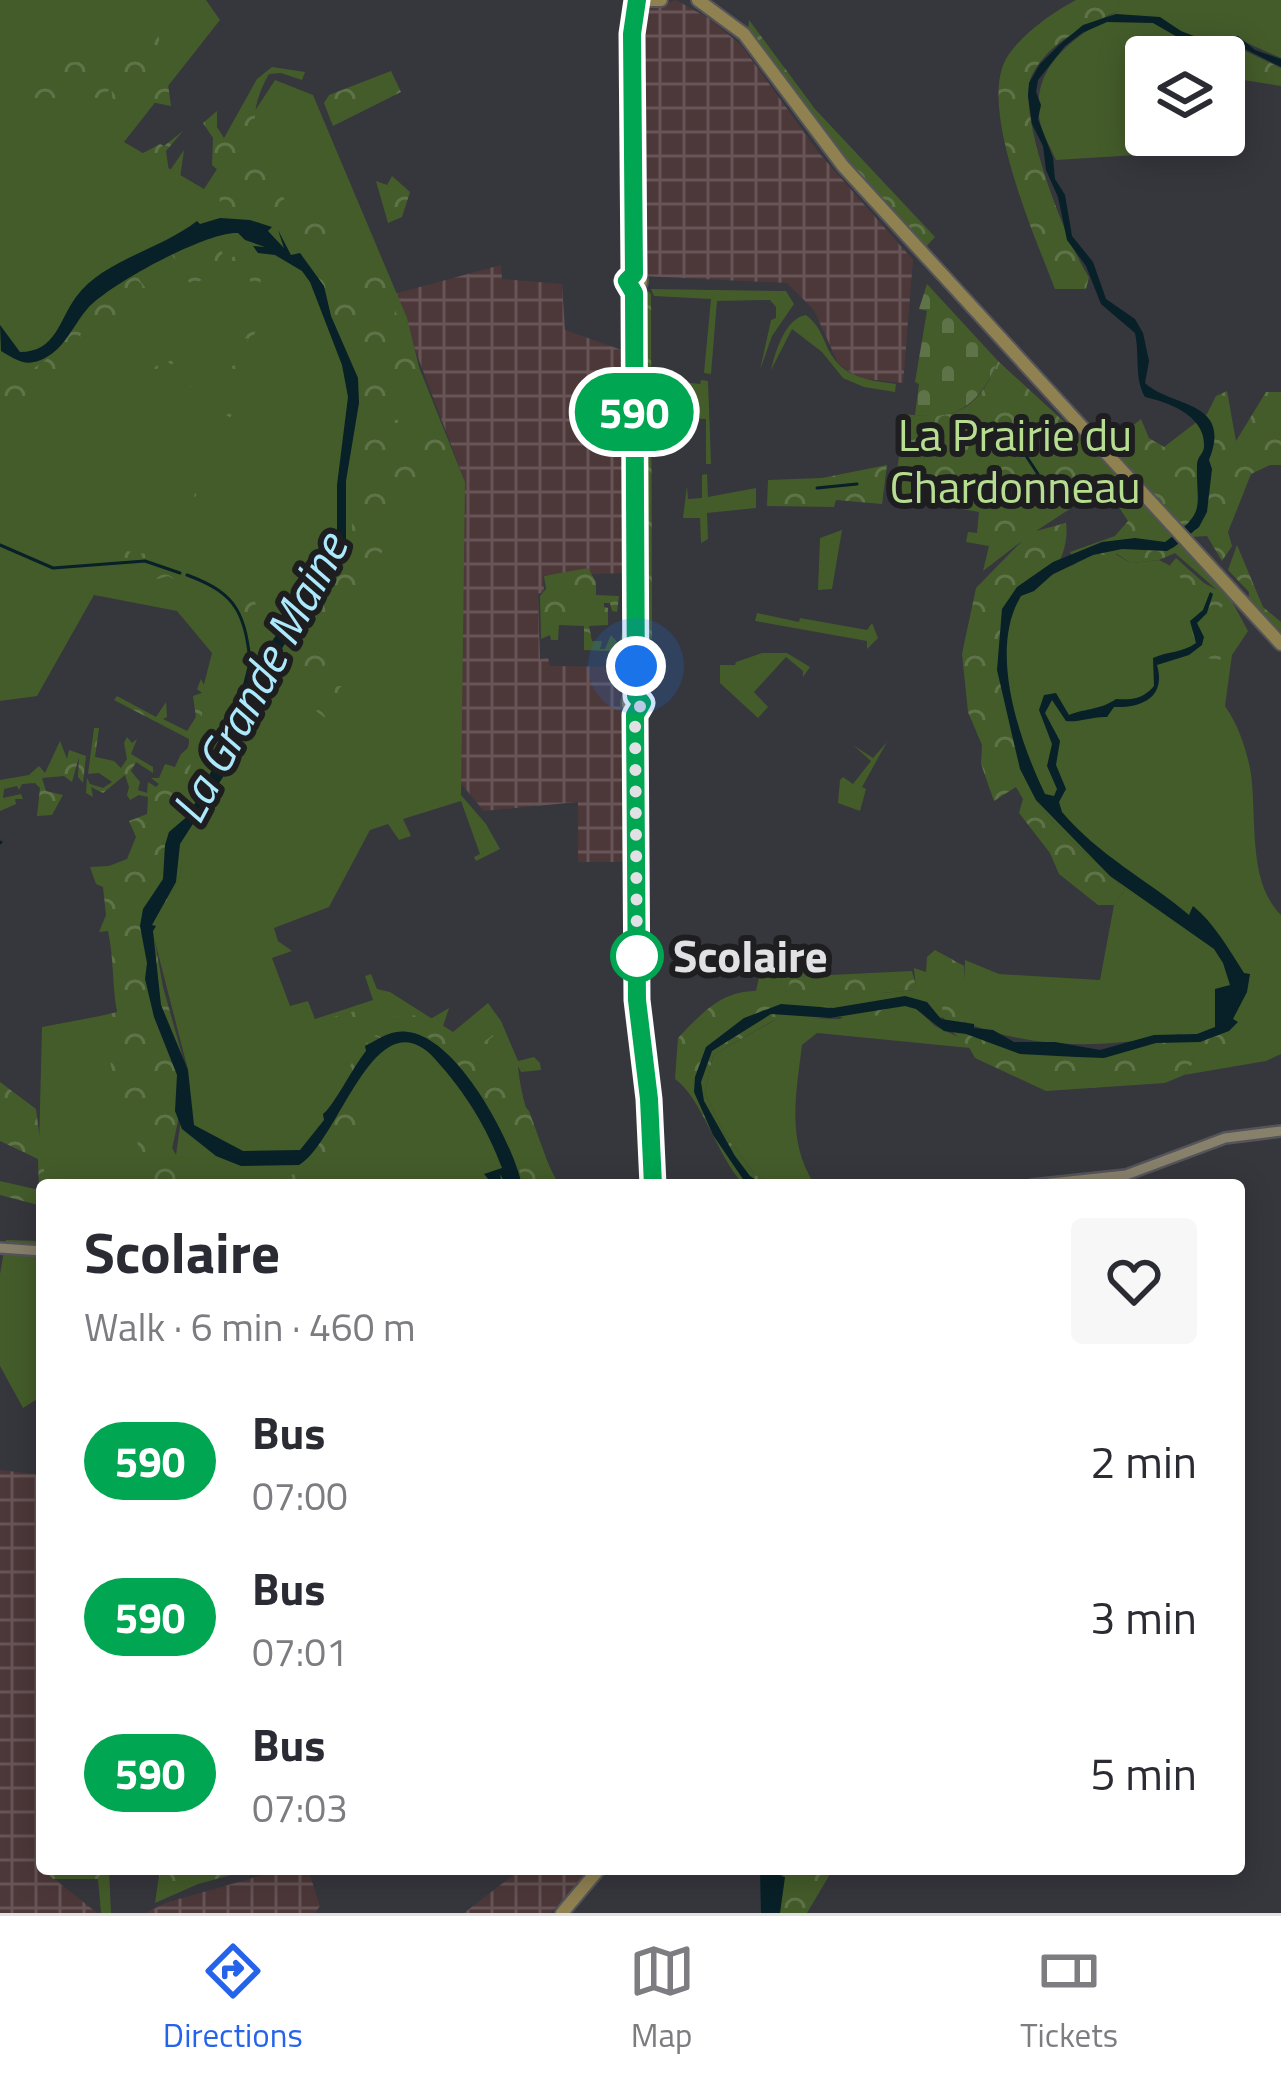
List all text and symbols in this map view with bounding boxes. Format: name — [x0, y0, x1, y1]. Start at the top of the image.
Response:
map controls — [1125, 36, 1245, 156]
button: layers — [1125, 36, 1245, 156]
line badge: 590 — [565, 373, 703, 451]
text: 590 — [599, 380, 669, 444]
park label: La Prairie du Chardonneau — [889, 400, 1141, 520]
water label: La Grande Maine — [152, 517, 367, 836]
your location — [606, 636, 666, 696]
place label: Scolaire — [673, 921, 828, 989]
marker: Scolaire — [612, 931, 662, 981]
text: Scolaire — [84, 1208, 280, 1295]
button: heart — [1071, 1218, 1197, 1344]
text: Walk · 6 min · 460 m — [84, 1297, 416, 1356]
text: Bus — [252, 1398, 326, 1466]
text: 2 min — [1090, 1427, 1197, 1495]
text: 590 — [115, 1429, 185, 1493]
text: 07:00 — [252, 1466, 348, 1525]
text: Bus — [252, 1554, 326, 1622]
text: 3 min — [1090, 1583, 1197, 1651]
text: 590 — [115, 1585, 185, 1649]
text: 07:01 — [252, 1622, 348, 1681]
text: Bus — [252, 1710, 326, 1778]
text: 5 min — [1090, 1739, 1197, 1807]
text: 590 — [115, 1741, 185, 1805]
text: 07:03 — [252, 1778, 348, 1837]
tab: Directions — [163, 1938, 303, 2060]
tab: Map — [629, 1938, 695, 2060]
tab: Tickets — [1020, 1938, 1118, 2060]

